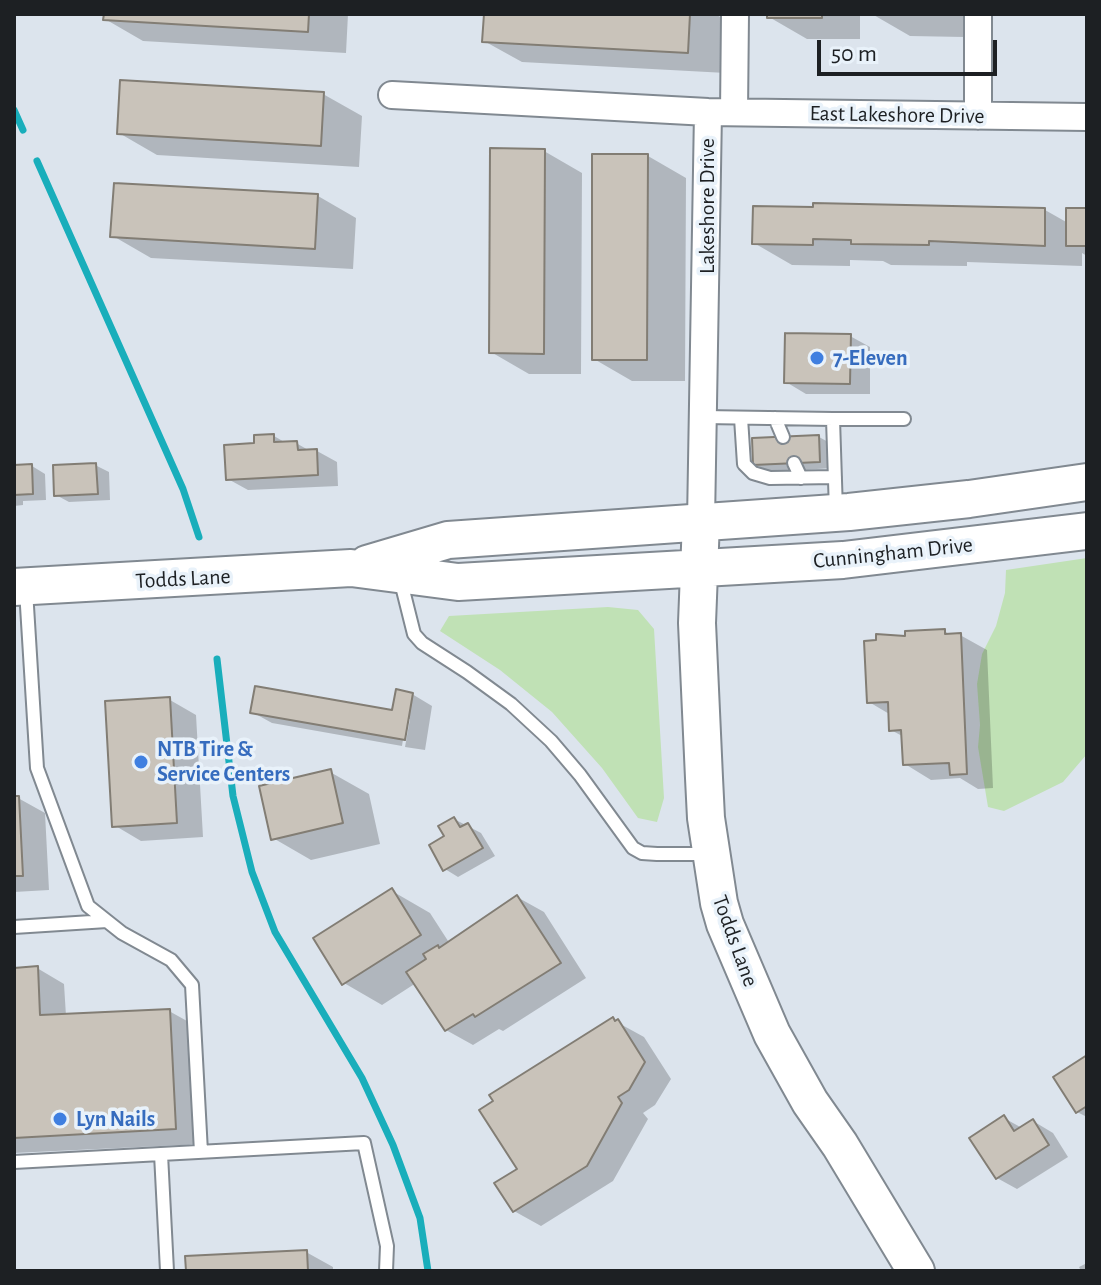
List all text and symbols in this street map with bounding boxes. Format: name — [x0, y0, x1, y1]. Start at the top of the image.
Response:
scale bar — [821, 24, 1001, 74]
text: 50 m — [831, 42, 877, 66]
street label: East Lakeshore Drive — [809, 100, 985, 130]
street label: Lakeshore Drive — [694, 138, 720, 274]
place label: 7-Eleven — [833, 345, 908, 371]
marker: 7-Eleven — [808, 349, 826, 367]
street label: Cunningham Drive — [812, 531, 974, 575]
street label: Todds Lane — [135, 563, 231, 595]
place label: NTB Tire & Service Centers — [157, 736, 290, 788]
marker: NTB Tire & Service Centers — [132, 753, 150, 771]
street label: Todds Lane — [706, 892, 764, 990]
place label: Lyn Nails — [76, 1106, 155, 1132]
marker: Lyn Nails — [51, 1110, 69, 1128]

